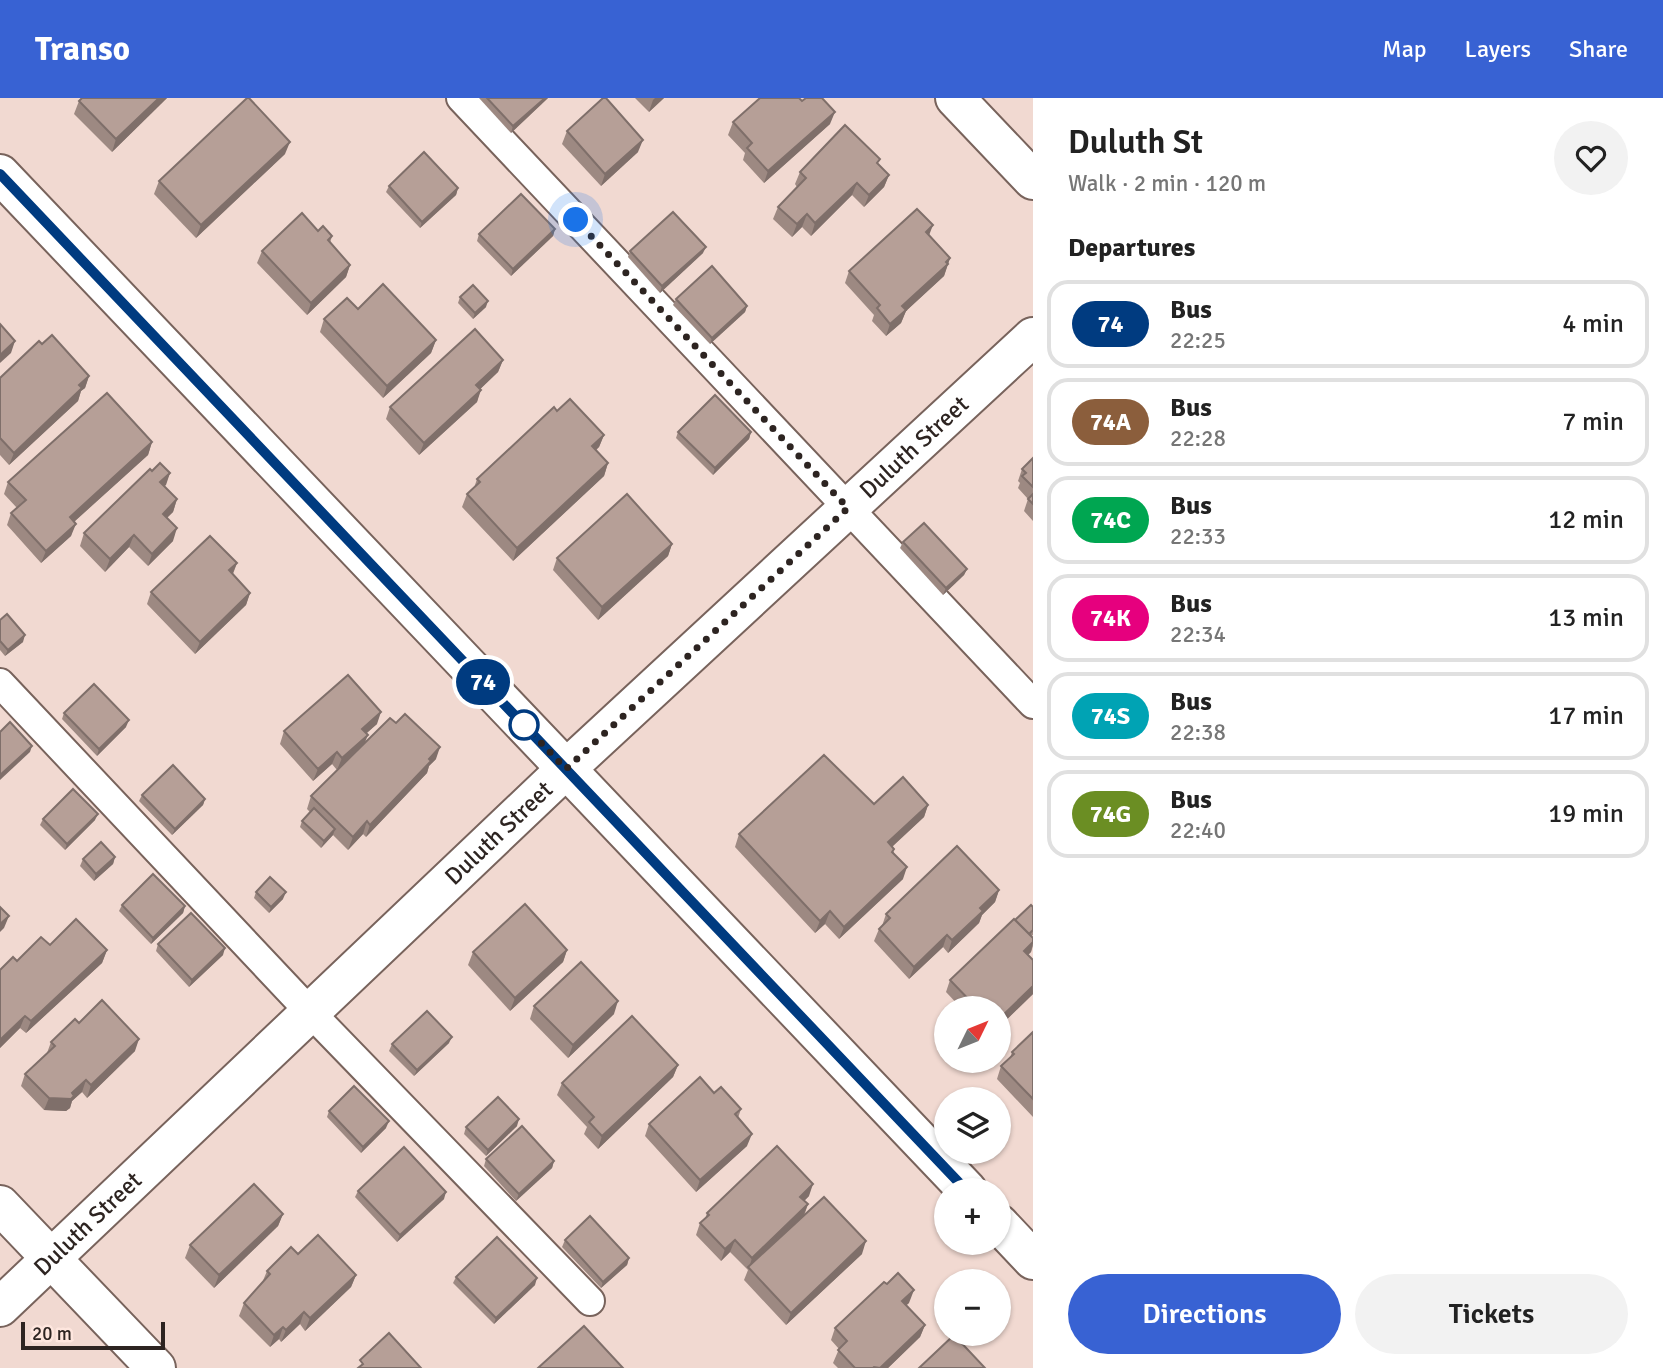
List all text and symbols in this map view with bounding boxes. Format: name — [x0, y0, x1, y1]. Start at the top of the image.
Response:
text: Transo — [35, 29, 130, 70]
text: Map — [1382, 34, 1427, 64]
text: Layers — [1465, 34, 1531, 64]
text: Share — [1569, 34, 1628, 64]
button: heart — [1554, 121, 1628, 195]
text: Duluth St — [1068, 122, 1203, 163]
text: Walk · 2 min · 120 m — [1068, 169, 1266, 198]
your location — [558, 202, 593, 237]
text: Departures — [1068, 232, 1195, 264]
text: Bus — [1170, 294, 1212, 326]
text: 4 min — [1562, 308, 1624, 340]
text: 74 — [1098, 309, 1123, 339]
text: 22:25 — [1170, 326, 1226, 355]
street label: Duluth Street — [853, 389, 975, 505]
text: Bus — [1170, 392, 1212, 424]
text: 7 min — [1562, 406, 1624, 438]
text: 74A — [1090, 407, 1131, 437]
text: 22:28 — [1170, 424, 1226, 453]
text: Bus — [1170, 490, 1212, 522]
text: 12 min — [1548, 504, 1624, 536]
text: 74C — [1090, 505, 1131, 535]
text: 22:33 — [1170, 522, 1226, 551]
text: Bus — [1170, 588, 1212, 620]
text: 13 min — [1548, 602, 1624, 634]
text: 74K — [1090, 603, 1131, 633]
text: 22:34 — [1170, 620, 1226, 649]
line badge: 74 — [452, 659, 514, 705]
text: 74 — [470, 667, 496, 697]
text: Bus — [1170, 686, 1212, 718]
text: 17 min — [1548, 700, 1624, 732]
text: 74S — [1091, 701, 1130, 731]
unlabelled marker — [509, 710, 539, 740]
text: 22:38 — [1170, 718, 1226, 747]
street label: Duluth Street — [438, 775, 559, 891]
text: Bus — [1170, 784, 1212, 816]
text: 19 min — [1548, 798, 1624, 830]
text: 74G — [1090, 799, 1131, 829]
text: 22:40 — [1170, 816, 1226, 845]
north arrow — [934, 996, 1012, 1073]
map controls — [934, 996, 1011, 1346]
button: layers — [934, 1087, 1011, 1164]
street label: Duluth Street — [27, 1165, 148, 1282]
button: + — [934, 1178, 1011, 1255]
button: − — [934, 1269, 1011, 1346]
button: Directions — [1068, 1274, 1341, 1354]
button: Tickets — [1355, 1274, 1628, 1354]
scale bar — [21, 1319, 164, 1351]
text: 20 m — [32, 1322, 72, 1346]

